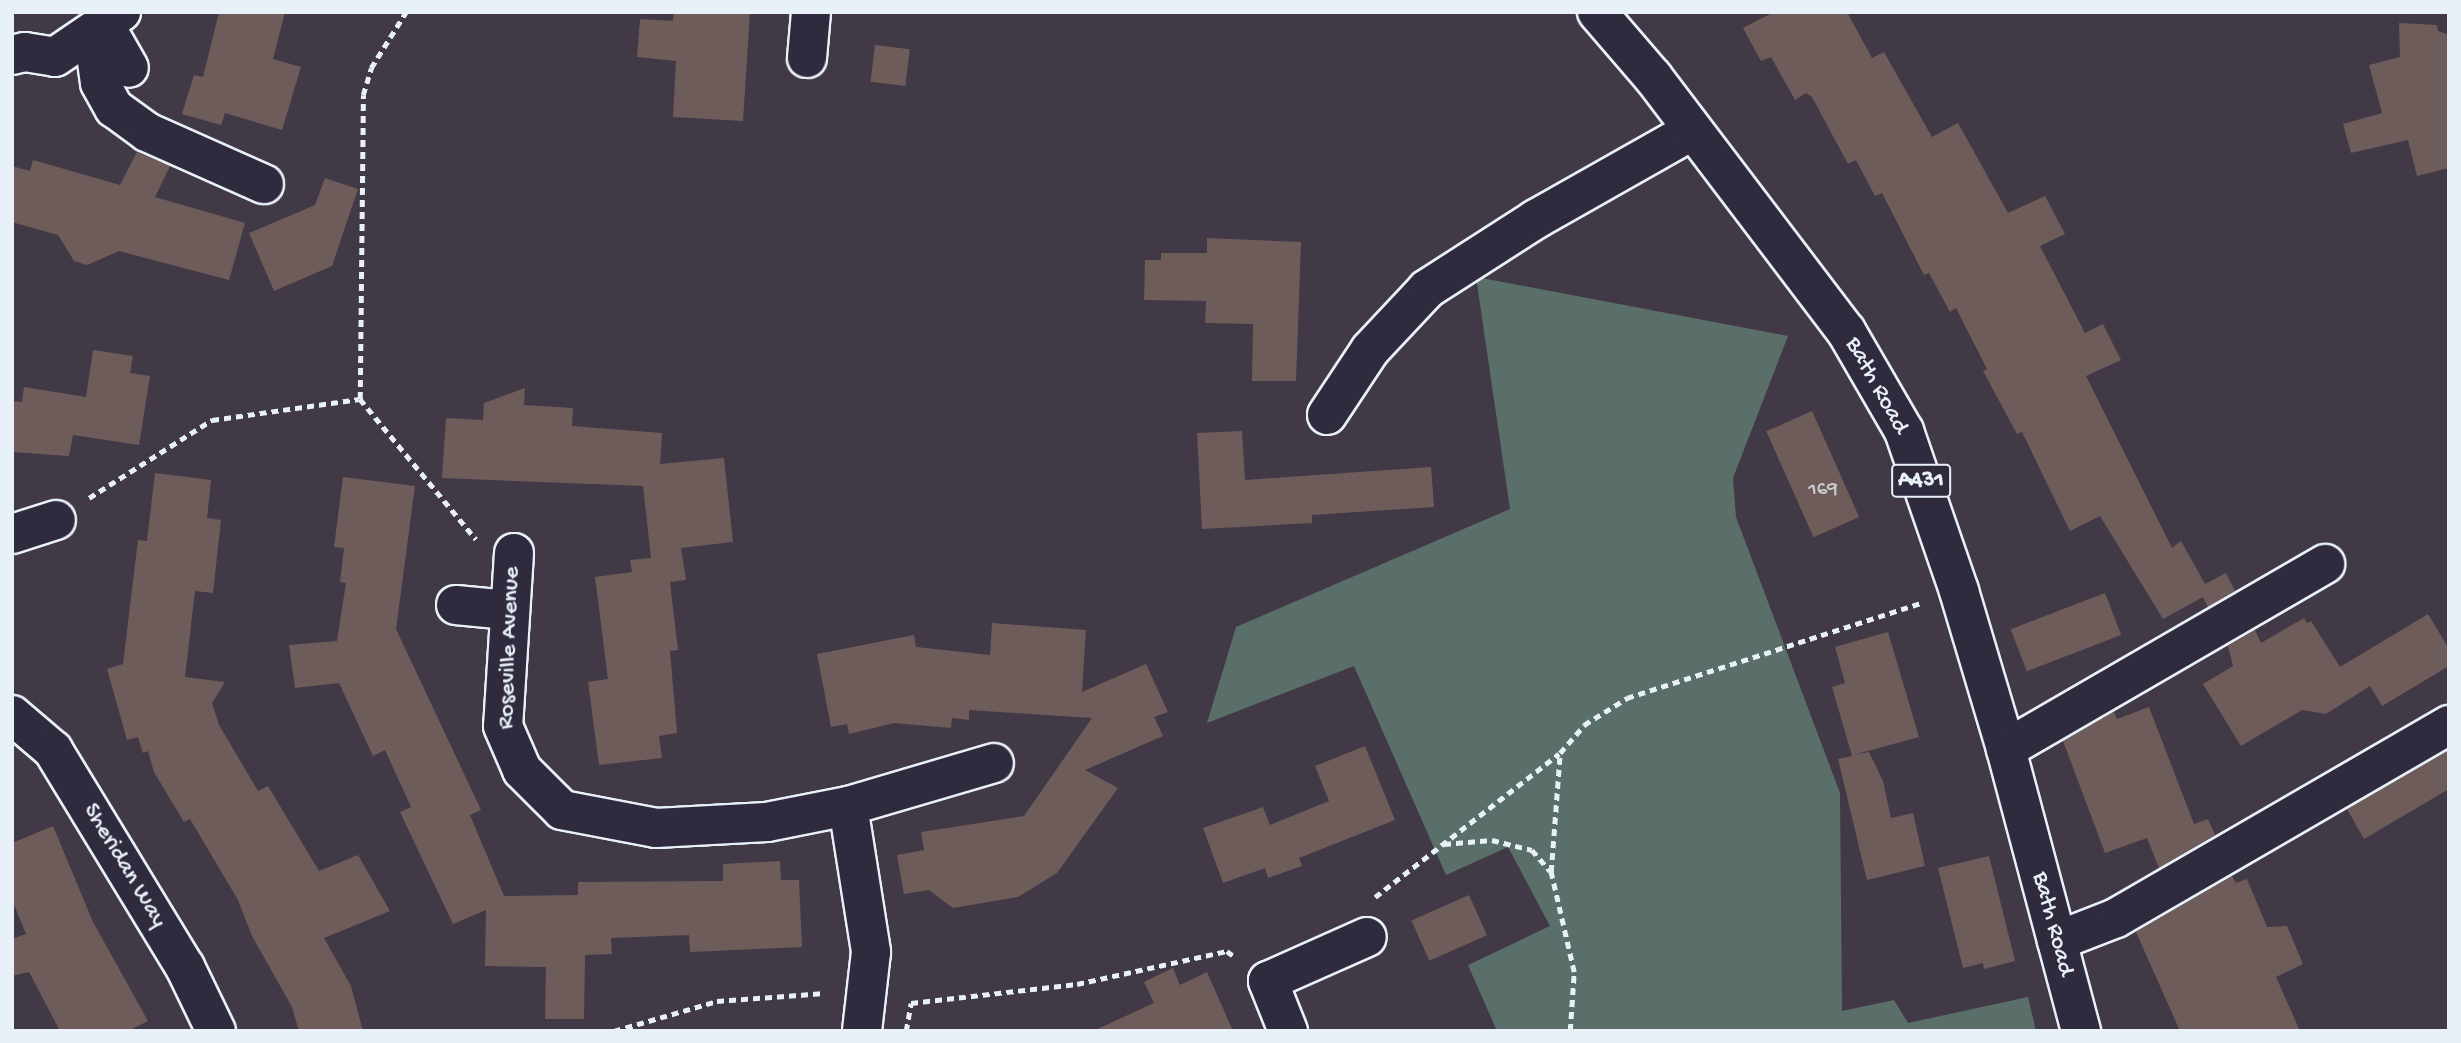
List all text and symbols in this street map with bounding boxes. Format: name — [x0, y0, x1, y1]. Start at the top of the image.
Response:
street label: Bath Road — [1838, 332, 1914, 440]
road number: A431 — [1890, 461, 1952, 500]
house number: 169 — [1808, 478, 1838, 504]
street label: Roseville Avenue — [493, 566, 527, 730]
street label: Sheridan Way — [76, 799, 172, 933]
street label: Bath Road — [2024, 869, 2080, 979]

